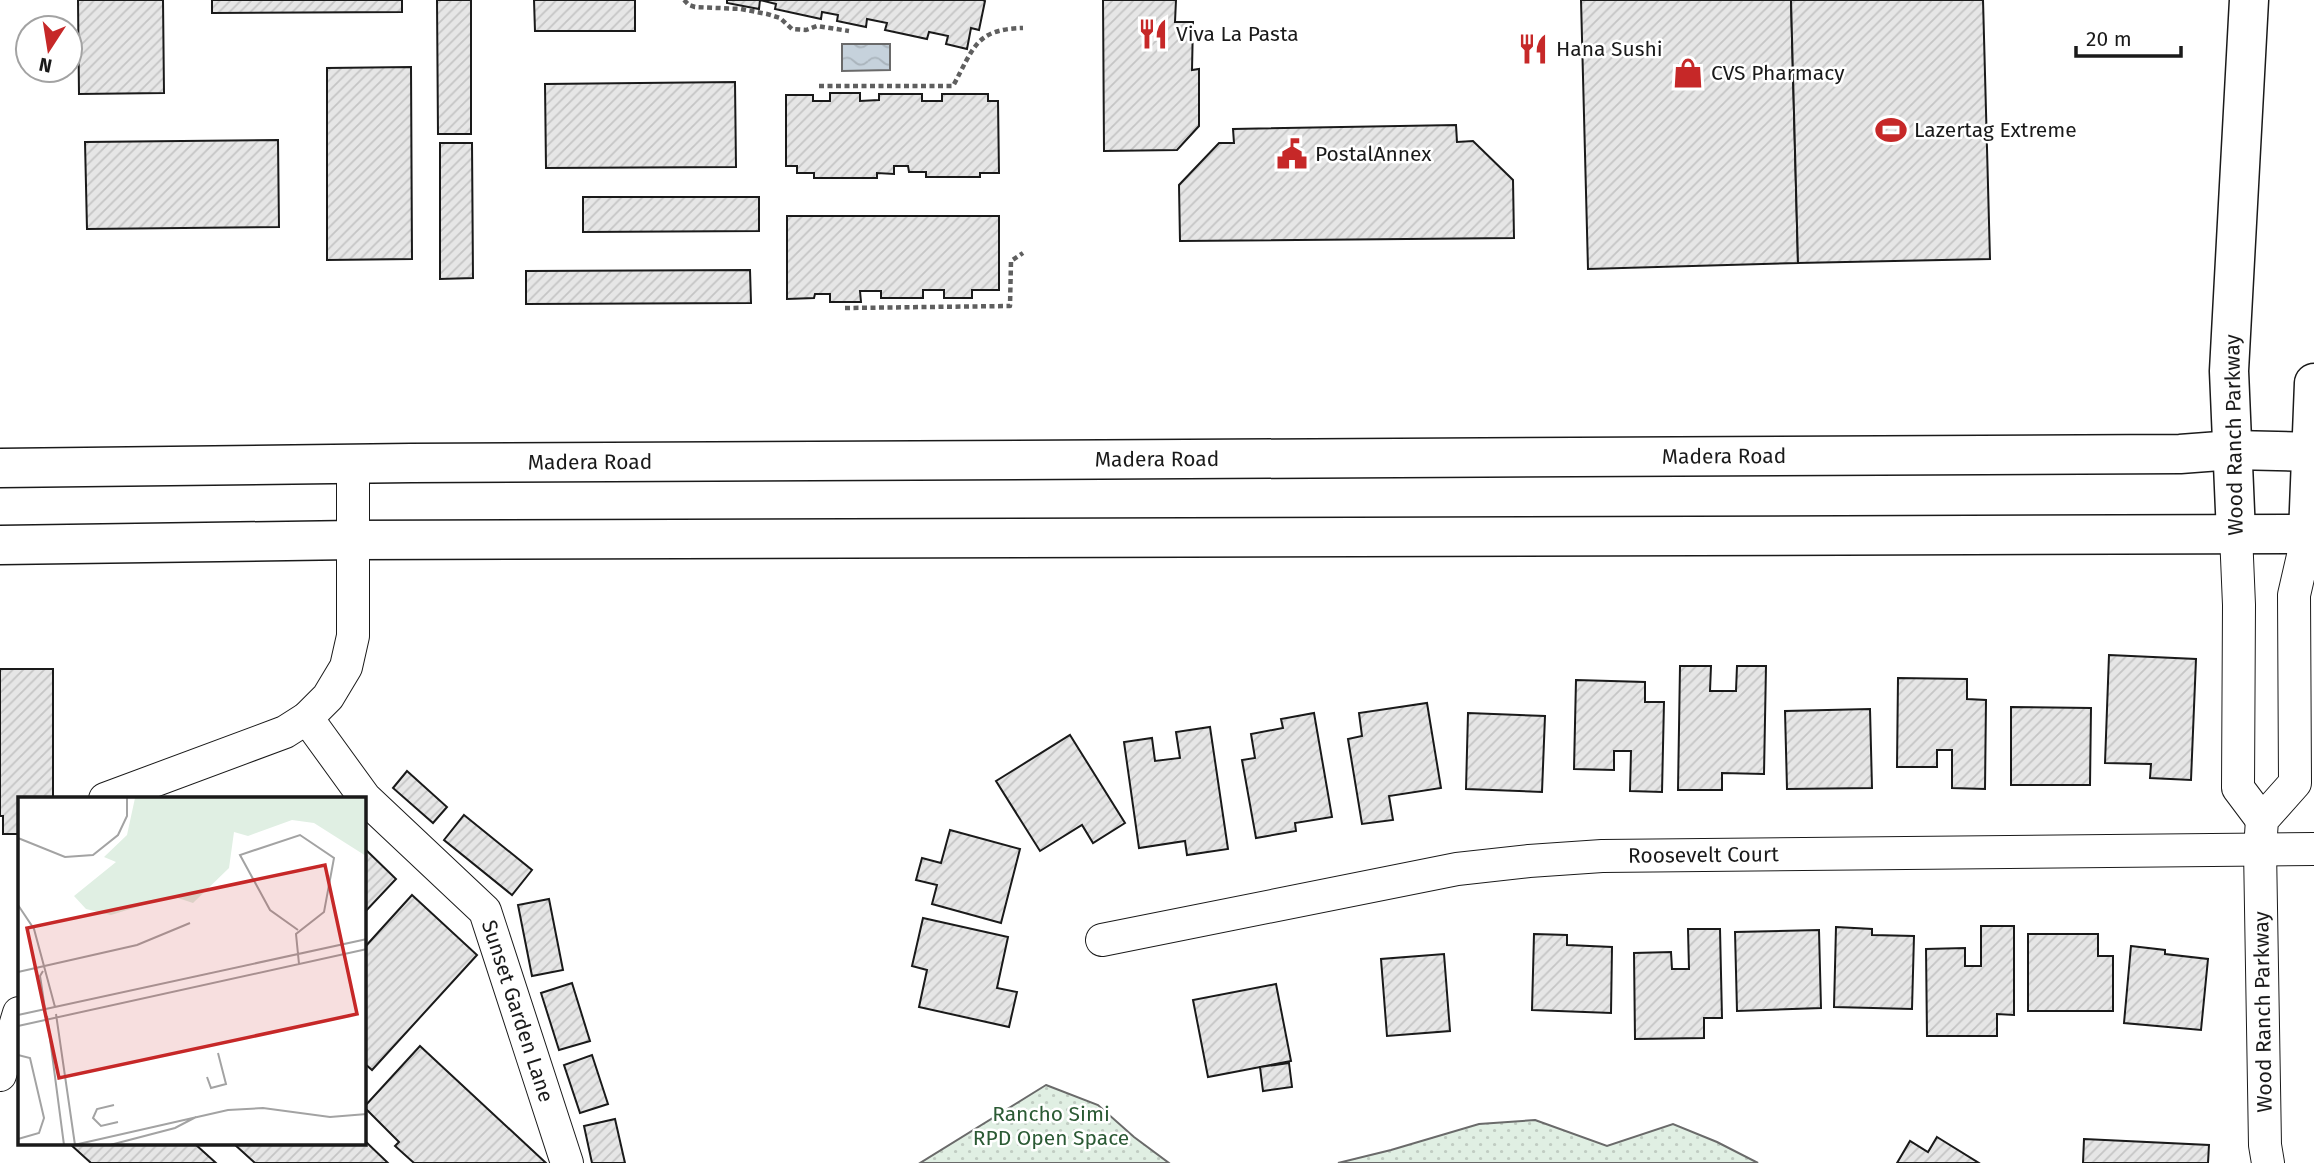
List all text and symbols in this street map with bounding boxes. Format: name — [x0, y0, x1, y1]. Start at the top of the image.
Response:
north arrow — [14, 14, 84, 84]
scale bar — [2076, 14, 2181, 58]
restaurant icon: Viva La Pasta — [1136, 17, 1170, 51]
place label: Viva La Pasta — [1176, 21, 1299, 47]
text: 20 m — [2086, 26, 2132, 52]
restaurant icon: Hana Sushi — [1516, 32, 1550, 66]
place label: Hana Sushi — [1556, 36, 1663, 62]
text: N — [37, 53, 54, 78]
shop icon: CVS Pharmacy — [1671, 56, 1705, 90]
place label: CVS Pharmacy — [1711, 60, 1845, 86]
sports icon: Lazertag Extreme — [1874, 113, 1908, 147]
place label: Lazertag Extreme — [1914, 117, 2077, 143]
public building icon: PostalAnnex — [1275, 137, 1309, 171]
place label: PostalAnnex — [1315, 141, 1432, 167]
street label: Wood Ranch Parkway — [2219, 333, 2249, 536]
street label: Madera Road — [1662, 443, 1786, 470]
street label: Madera Road — [1095, 446, 1219, 473]
street label: Madera Road — [528, 449, 652, 475]
inset map — [18, 797, 366, 1146]
street label: Roosevelt Court — [1628, 841, 1779, 869]
street label: Wood Ranch Parkway — [2248, 910, 2278, 1113]
street label: Sunset Garden Lane — [476, 917, 559, 1106]
park label: Rancho Simi RPD Open Space — [973, 1101, 1129, 1151]

